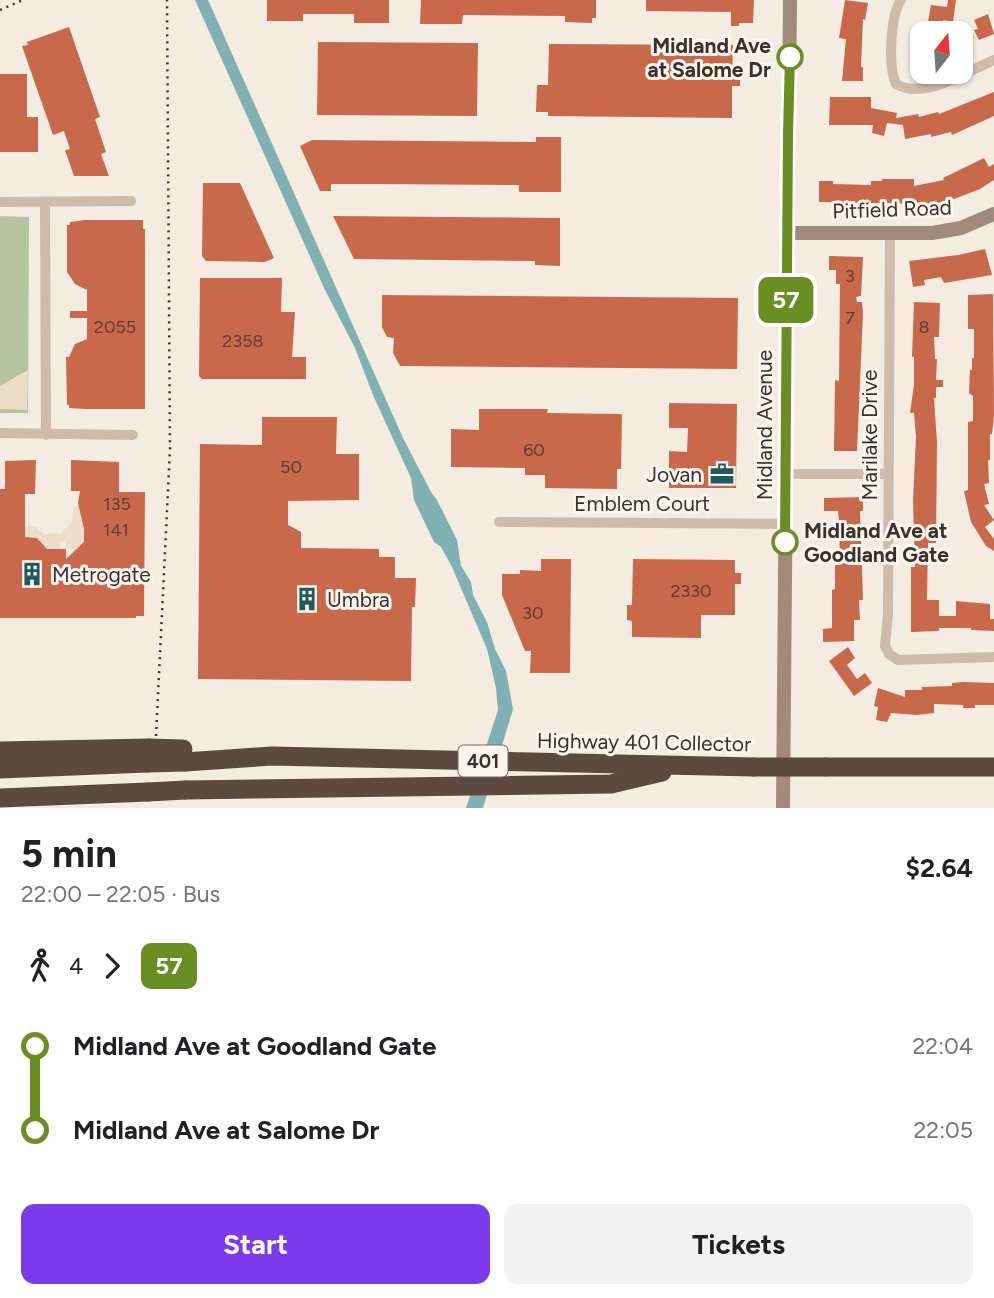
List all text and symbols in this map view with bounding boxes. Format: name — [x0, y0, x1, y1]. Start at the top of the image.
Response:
north arrow — [910, 21, 973, 84]
map controls — [910, 21, 973, 84]
place label: Midland Ave at Salome Dr — [647, 33, 771, 82]
marker: Midland Ave at Salome Dr — [777, 44, 803, 70]
street label: Pitfield Road — [832, 194, 952, 224]
house number: 3 — [845, 265, 855, 287]
line badge: 57 — [754, 277, 818, 323]
text: 57 — [772, 285, 800, 314]
house number: 7 — [845, 307, 855, 329]
house number: 2055 — [94, 316, 136, 338]
house number: 8 — [918, 316, 930, 338]
house number: 2358 — [222, 330, 264, 352]
street label: Midland Avenue — [752, 350, 777, 500]
street label: Marilake Drive — [857, 370, 882, 500]
house number: 60 — [523, 439, 545, 461]
house number: 50 — [280, 456, 302, 478]
office icon: Jovan — [708, 460, 736, 488]
place label: Jovan — [646, 462, 702, 487]
street label: Emblem Court — [574, 491, 710, 516]
house number: 135 — [103, 493, 131, 515]
place label: Midland Ave at Goodland Gate — [804, 518, 949, 567]
house number: 141 — [103, 519, 129, 541]
marker: Midland Ave at Goodland Gate — [772, 529, 798, 555]
building icon: Metrogate — [18, 560, 46, 588]
place label: Metrogate — [52, 562, 151, 587]
house number: 2330 — [670, 580, 712, 602]
building icon: Umbra — [293, 585, 321, 613]
place label: Umbra — [327, 587, 390, 612]
house number: 30 — [522, 602, 544, 624]
street label: Highway 401 Collector — [537, 728, 751, 756]
road number: 401 — [458, 746, 508, 776]
text: 5 min — [21, 831, 117, 877]
text: $2.64 — [906, 852, 973, 884]
text: 22:00 – 22:05 · Bus — [21, 880, 220, 908]
icon: walk — [21, 947, 59, 985]
icon: forward — [93, 947, 131, 985]
text: 57 — [155, 951, 183, 980]
text: 4 — [69, 952, 83, 980]
text: Midland Ave at Goodland Gate — [73, 1030, 436, 1062]
text: 22:04 — [912, 1032, 973, 1060]
text: Midland Ave at Salome Dr — [73, 1114, 379, 1146]
text: 22:05 — [913, 1116, 973, 1144]
button: Start — [21, 1204, 490, 1284]
button: Tickets — [504, 1204, 973, 1284]

